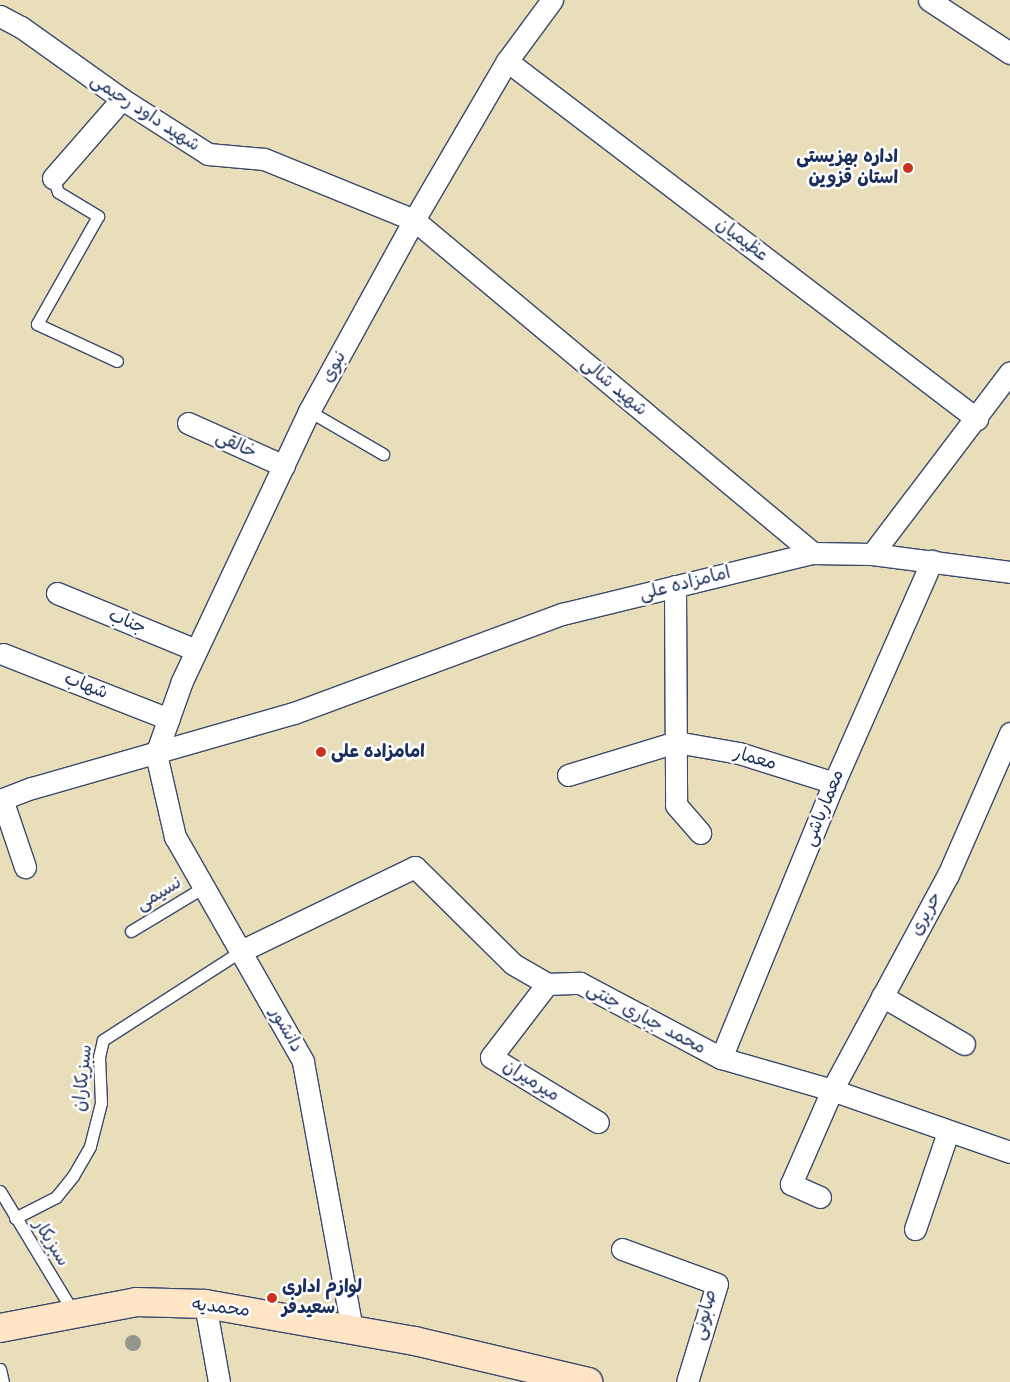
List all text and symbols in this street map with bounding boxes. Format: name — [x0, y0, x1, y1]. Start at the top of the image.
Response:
street label: شهید داود رحیمی — [86, 70, 204, 156]
place label: اداره بهزیستی استان قزوین — [796, 147, 898, 190]
marker: اداره بهزیستی استان قزوین — [902, 162, 914, 174]
street label: عظیمیان — [712, 213, 772, 267]
street label: نبوی — [317, 348, 351, 386]
street label: شهید شالی — [576, 353, 652, 421]
street label: خالقی — [212, 426, 260, 464]
street label: امامزاده علی — [637, 562, 733, 606]
street label: جناب — [105, 605, 149, 639]
street label: شهاب — [61, 668, 111, 704]
place label: امامزاده علی — [331, 741, 425, 763]
street label: معمار — [731, 743, 779, 775]
marker: امامزاده علی — [315, 746, 327, 758]
street label: معمارباشی — [799, 767, 849, 849]
street label: نسیمی — [132, 872, 186, 916]
street label: حریری — [906, 888, 946, 940]
street label: محمد جباری جنتی — [583, 978, 709, 1060]
street label: دانشور — [265, 1004, 307, 1056]
street label: سبزیکاران — [69, 1043, 97, 1113]
street label: میرمیران — [499, 1055, 563, 1107]
street label: سبزیکار — [28, 1215, 74, 1271]
place label: لوازم ادارى سعيدفر — [282, 1277, 362, 1320]
street label: صابونی — [688, 1287, 722, 1343]
marker: لوازم ادارى سعيدفر — [266, 1292, 278, 1304]
street label: محمدیه — [191, 1294, 251, 1322]

